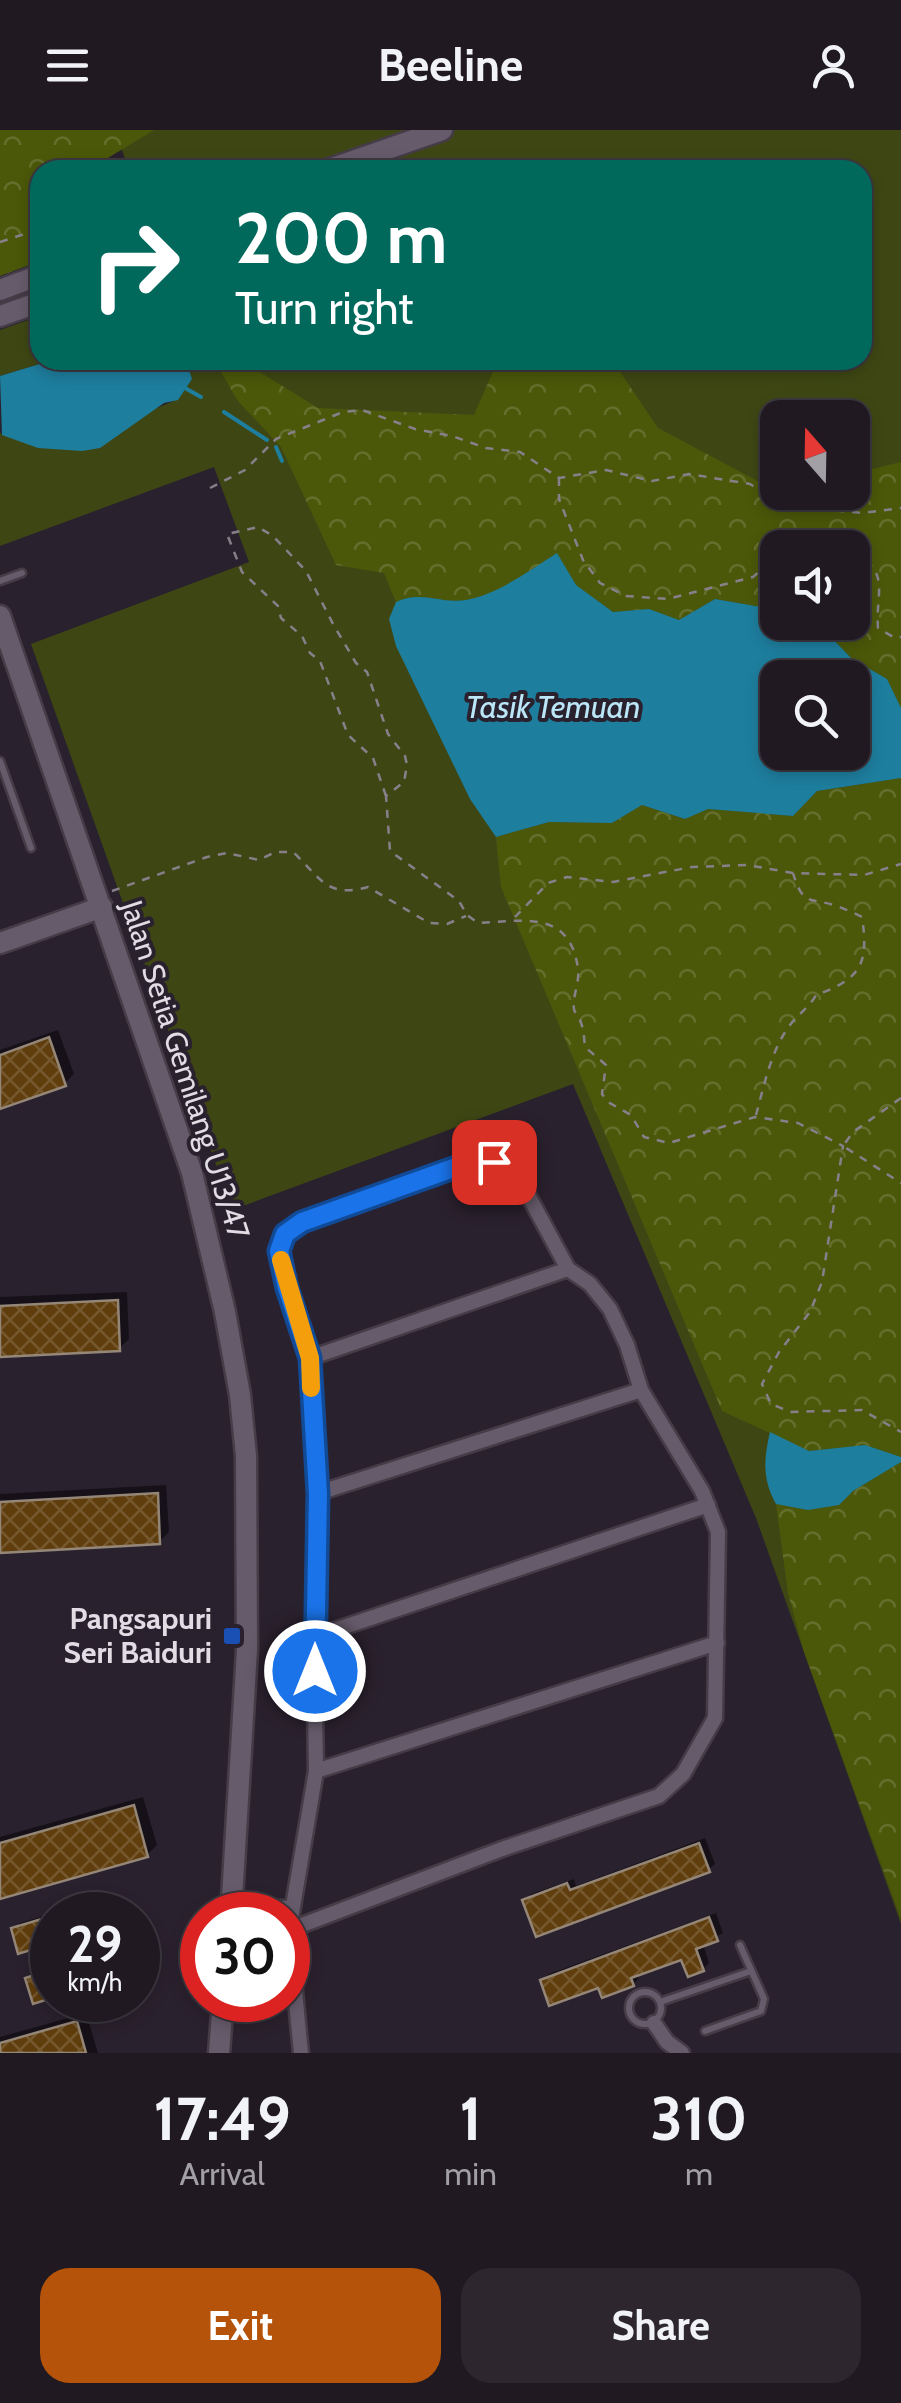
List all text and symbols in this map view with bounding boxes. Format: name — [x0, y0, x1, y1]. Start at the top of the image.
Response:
icon: menu — [40, 38, 95, 93]
text: Beeline — [378, 38, 523, 92]
icon: person — [806, 38, 861, 93]
text: 200 m — [235, 195, 447, 281]
icon: right — [70, 200, 200, 330]
text: Turn right — [235, 281, 414, 335]
north arrow — [760, 400, 870, 510]
map controls — [760, 400, 870, 770]
button: sound — [760, 530, 870, 640]
button: search — [760, 660, 870, 770]
water label: Tasik Temuan — [465, 687, 641, 726]
street label: Jalan Setia Gemilang U13/47 — [113, 895, 258, 1244]
pin — [452, 1120, 537, 1205]
icon: arrive — [467, 1135, 522, 1190]
place label: Pangsapuri Seri Baiduri — [64, 1600, 212, 1671]
position arrow — [263, 1619, 367, 1723]
marker: Pangsapuri Seri Baiduri — [221, 1625, 243, 1647]
speed limit sign: 30 — [180, 1892, 310, 2022]
text: 29 — [68, 1914, 122, 1975]
text: km/h — [68, 1967, 122, 1997]
text: 17:49 — [154, 2082, 291, 2155]
text: 1 — [460, 2082, 482, 2155]
text: 310 — [651, 2082, 747, 2155]
text: Arrival — [180, 2154, 265, 2193]
text: min — [444, 2154, 497, 2193]
text: m — [685, 2154, 713, 2193]
button: Exit — [40, 2268, 441, 2383]
button: Share — [461, 2268, 861, 2383]

